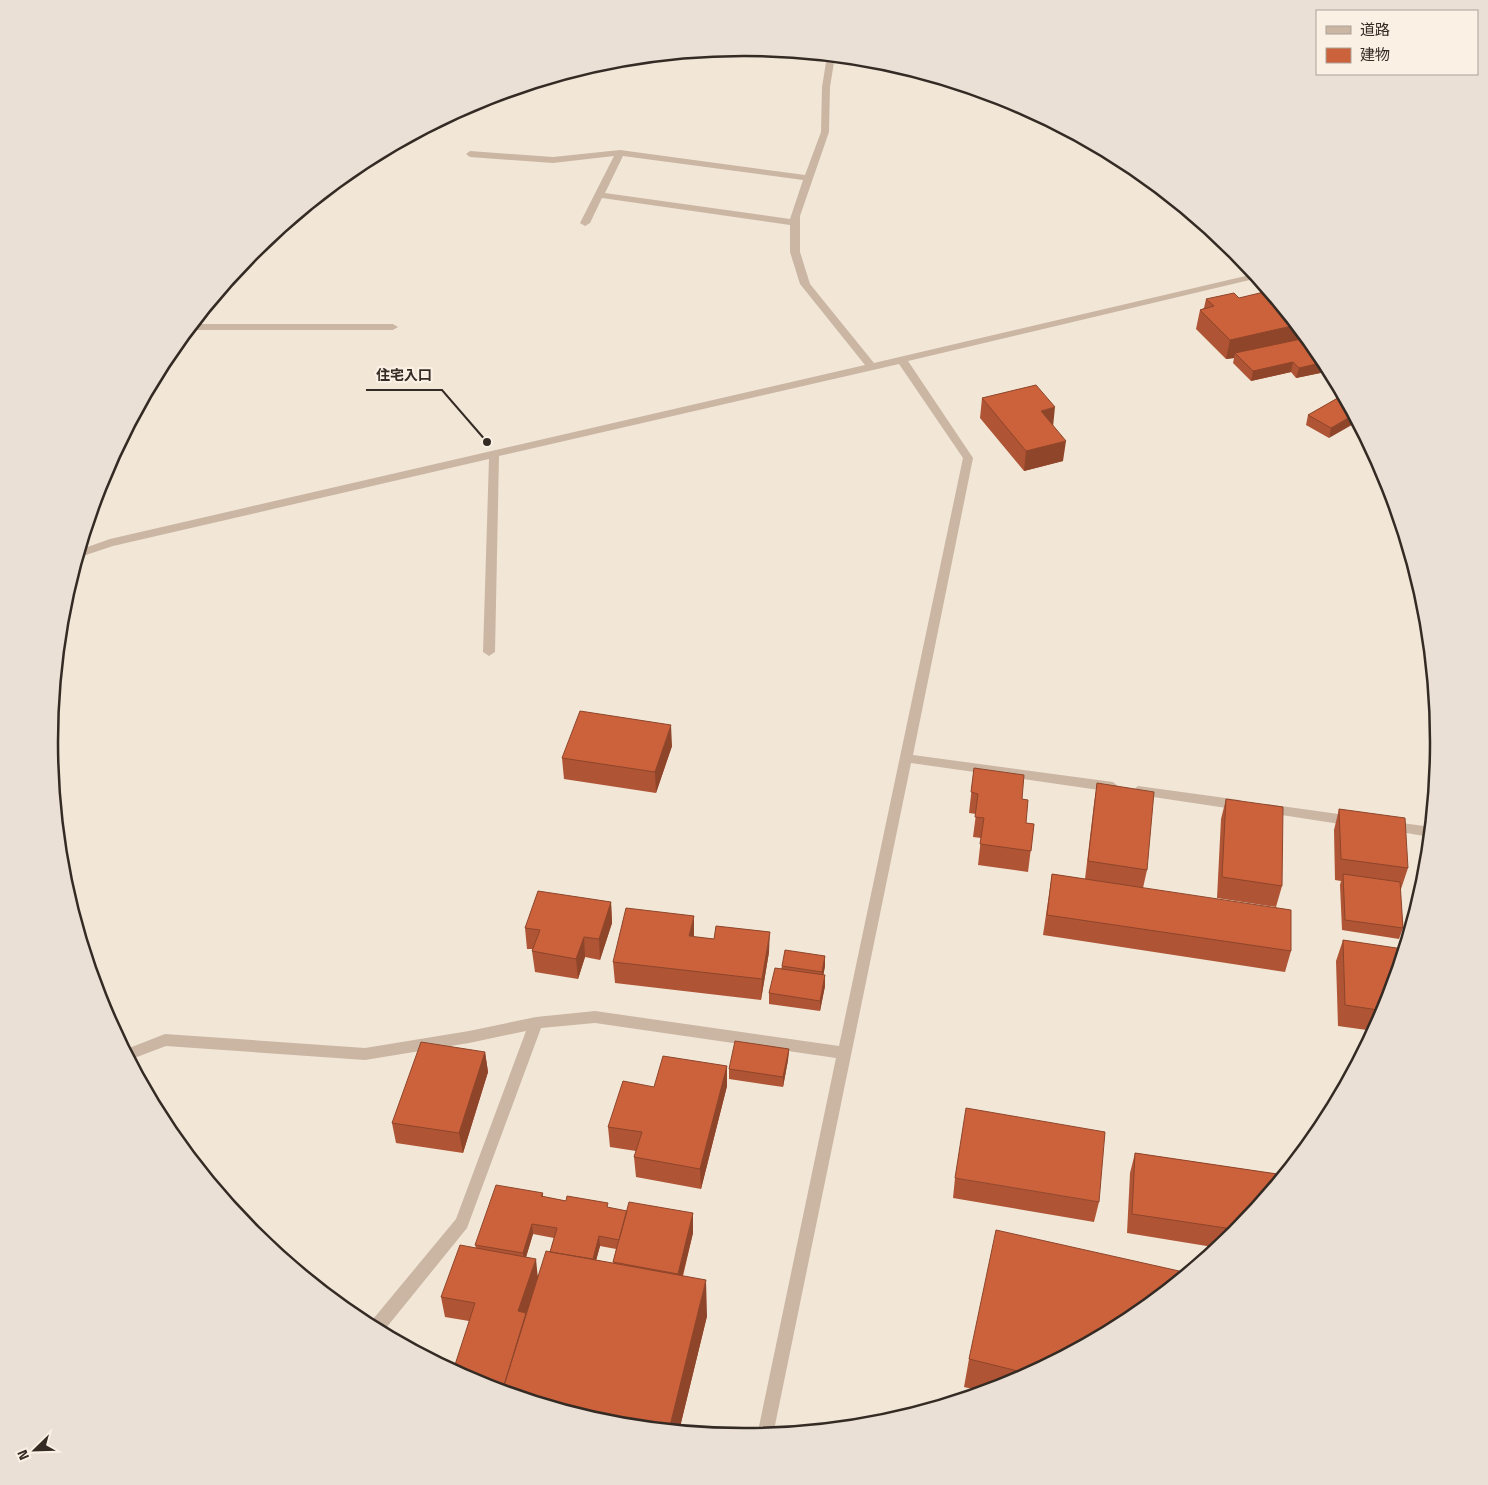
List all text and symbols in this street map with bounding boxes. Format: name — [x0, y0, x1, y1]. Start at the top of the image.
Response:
legend — [1316, 10, 1478, 75]
text: 道路 — [1360, 18, 1390, 41]
text: 建物 — [1360, 43, 1390, 66]
callout: 住宅入口 — [366, 361, 442, 390]
text: 住宅入口 — [376, 364, 432, 385]
north arrow — [10, 1425, 60, 1475]
text: N — [11, 1447, 34, 1464]

